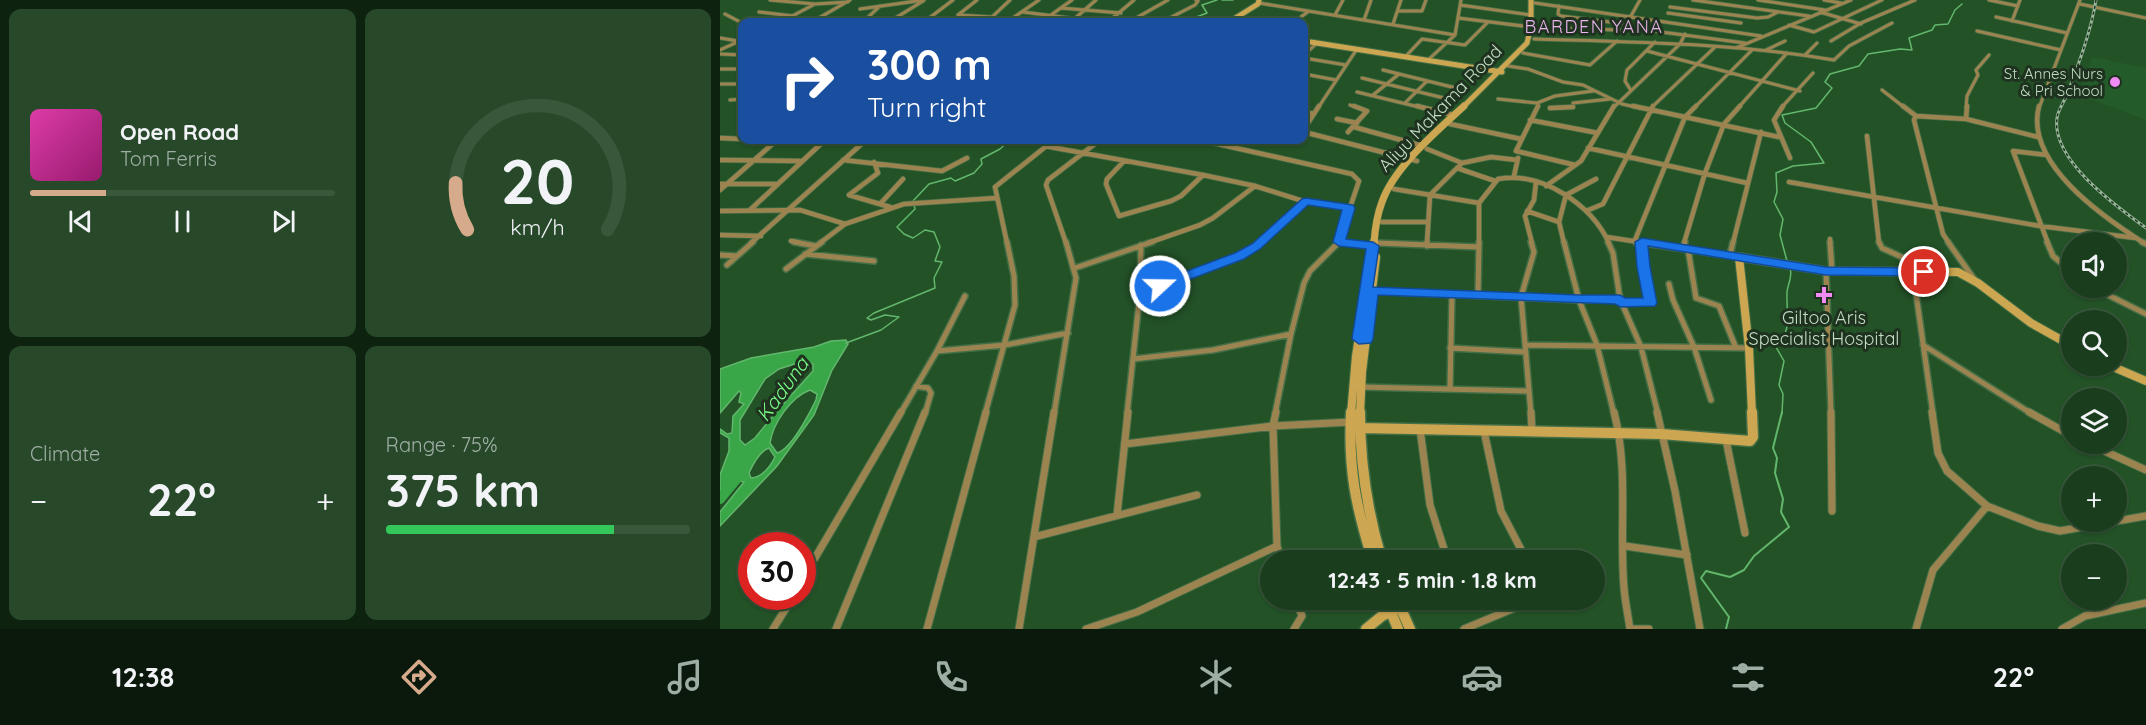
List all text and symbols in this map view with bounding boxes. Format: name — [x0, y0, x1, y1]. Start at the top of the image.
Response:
district label: BARDEN YANA — [1525, 15, 1663, 38]
text: 300 m — [867, 38, 992, 91]
street label: Aliyu Makama Road — [1373, 40, 1507, 176]
icon: right — [768, 42, 846, 120]
place label: St. Annes Nurs & Pri School — [2004, 64, 2103, 100]
marker: St. Annes Nurs & Pri School — [2108, 75, 2122, 89]
text: Turn right — [867, 90, 986, 124]
text: Open Road — [120, 118, 239, 146]
text: 20 — [501, 142, 575, 220]
text: Tom Ferris — [120, 146, 217, 171]
icon: previous — [64, 205, 97, 238]
icon: pause — [166, 205, 199, 238]
icon: next — [267, 205, 300, 238]
text: km/h — [511, 215, 565, 241]
map controls — [2061, 232, 2127, 610]
button: sound — [2061, 232, 2127, 298]
pin — [1898, 246, 1949, 297]
position arrow — [1128, 254, 1192, 318]
icon: arrive — [1907, 255, 1940, 288]
marker: Giltoo Aris Specialist Hospital — [1815, 286, 1833, 304]
place label: Giltoo Aris Specialist Hospital — [1749, 306, 1899, 350]
button: search — [2061, 310, 2127, 376]
water label: Kaduna — [750, 351, 815, 426]
button: layers — [2061, 388, 2127, 454]
text: Range · 75% — [386, 432, 498, 457]
text: Climate — [30, 441, 100, 466]
text: 375 km — [386, 462, 540, 518]
button: + — [2061, 466, 2127, 532]
text: 22° — [147, 471, 216, 527]
text: − — [30, 480, 47, 521]
text: + — [316, 480, 335, 521]
speed limit sign: 30 — [738, 532, 816, 610]
button: − — [2061, 544, 2127, 610]
text: 12:43 · 5 min · 1.8 km — [1328, 566, 1537, 594]
icon: directions — [398, 656, 440, 698]
icon: music — [664, 656, 706, 698]
icon: phone — [930, 656, 972, 698]
icon: climate — [1195, 656, 1237, 698]
icon: car — [1461, 656, 1503, 698]
icon: filters — [1727, 656, 1769, 698]
text: 12:38 — [112, 660, 174, 694]
text: 22° — [1993, 660, 2034, 694]

